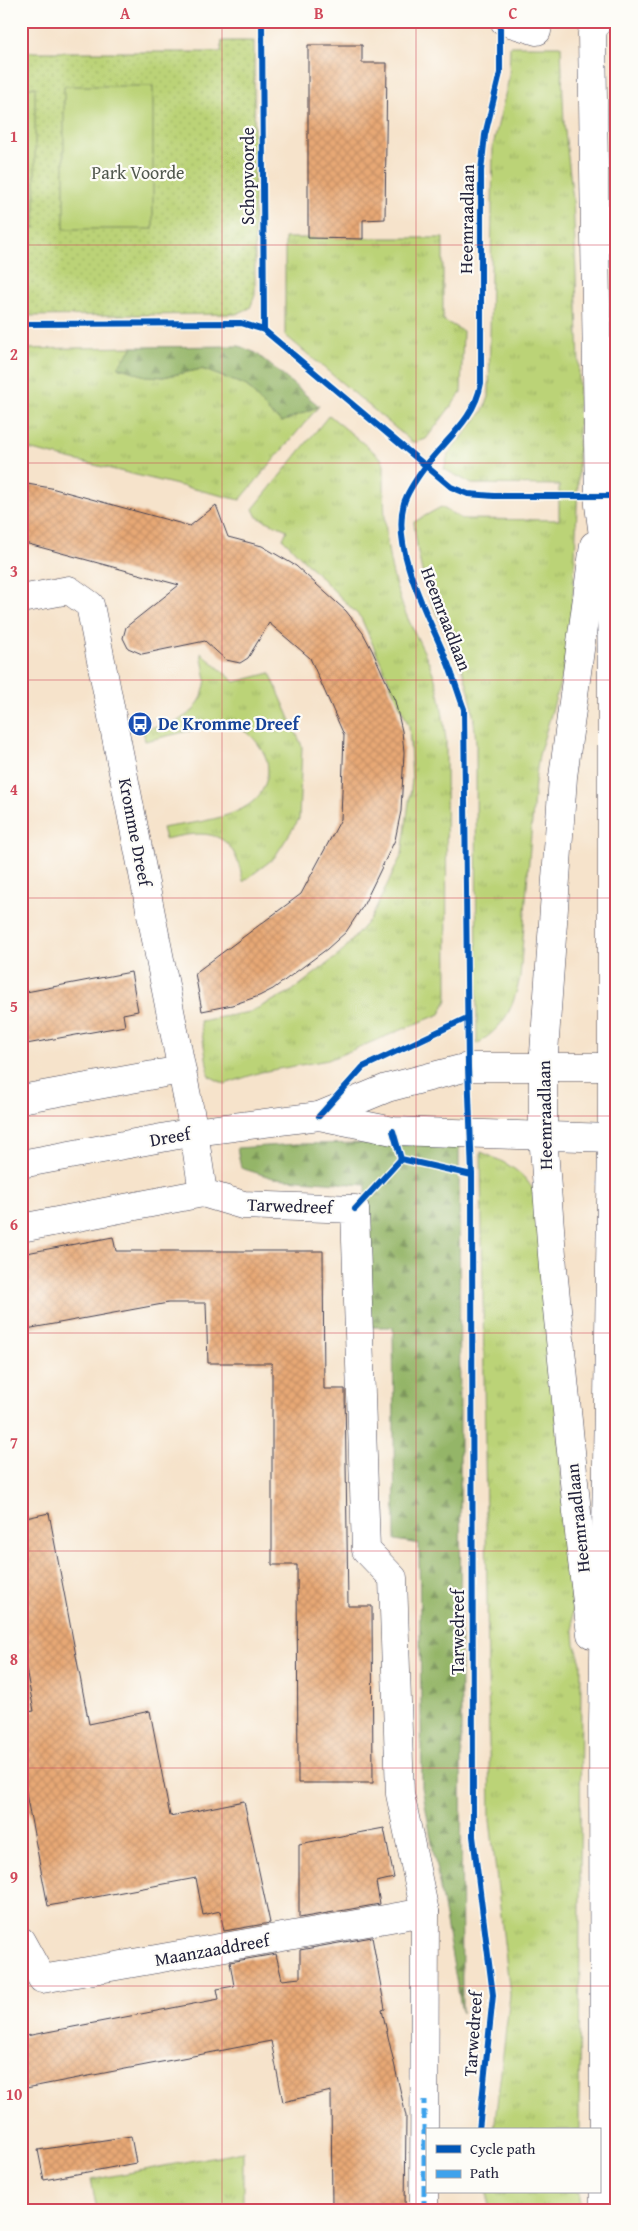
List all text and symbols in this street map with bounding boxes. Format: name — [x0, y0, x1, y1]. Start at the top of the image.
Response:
text: A — [120, 1, 131, 25]
text: B — [314, 1, 324, 25]
text: C — [508, 1, 518, 25]
text: 1 — [10, 124, 18, 148]
street label: Schopvoorde — [234, 127, 261, 225]
park label: Park Voorde — [91, 159, 185, 186]
street label: Heemraadlaan — [452, 164, 481, 274]
text: 2 — [10, 342, 18, 366]
text: 3 — [10, 559, 18, 583]
street label: Heemraadlaan — [414, 563, 479, 675]
place label: De Kromme Dreef — [158, 710, 302, 737]
bus stop icon: De Kromme Dreef — [127, 711, 153, 737]
street label: Kromme Dreef — [112, 776, 160, 890]
text: 4 — [10, 777, 18, 801]
text: 5 — [10, 994, 18, 1018]
street label: Heemraadlaan — [530, 1060, 559, 1170]
street label: Dreef — [148, 1119, 195, 1153]
street label: Tarwedreef — [247, 1191, 335, 1221]
text: 6 — [10, 1212, 18, 1236]
text: 7 — [10, 1430, 18, 1454]
street label: Heemraadlaan — [558, 1462, 597, 1574]
street label: Tarwedreef — [444, 1587, 471, 1675]
text: 8 — [10, 1647, 18, 1671]
text: 9 — [10, 1865, 18, 1889]
street label: Maanzaaddreef — [153, 1926, 273, 1973]
street label: Tarwedreef — [456, 1988, 489, 2078]
text: 10 — [6, 2082, 22, 2106]
legend — [426, 2128, 600, 2194]
text: Cycle path — [470, 2138, 536, 2159]
text: Path — [470, 2162, 499, 2183]

